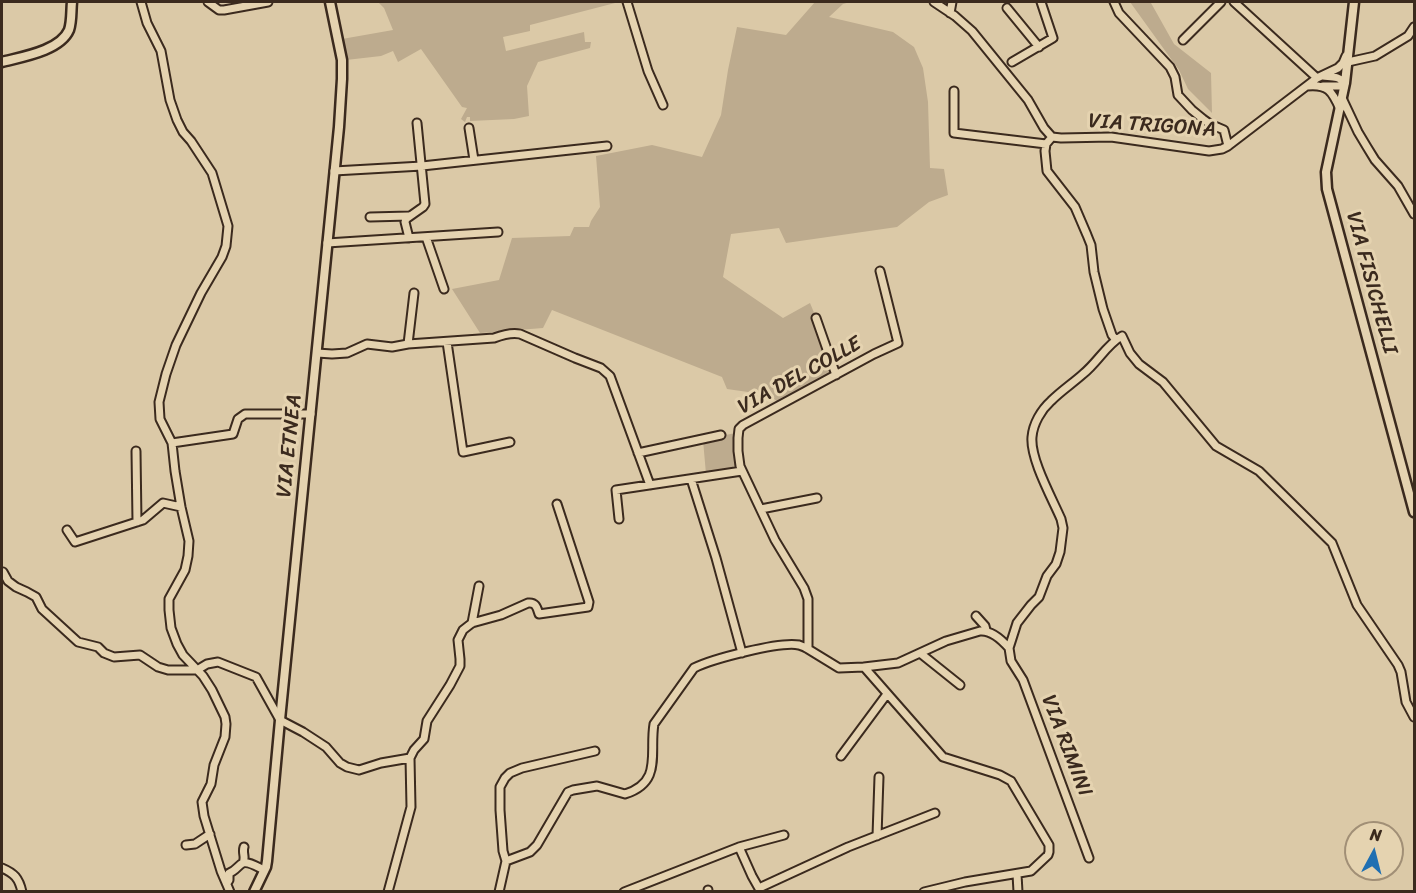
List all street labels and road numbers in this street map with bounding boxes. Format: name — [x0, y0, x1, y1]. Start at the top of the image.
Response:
street label: VIA TRIGONA — [1088, 109, 1216, 143]
street label: VIA FISICHELLI — [1340, 209, 1402, 357]
street label: VIA DEL COLLE — [734, 332, 866, 420]
street label: VIA ETNEA — [272, 393, 308, 499]
street label: VIA RIMINI — [1035, 692, 1097, 800]

